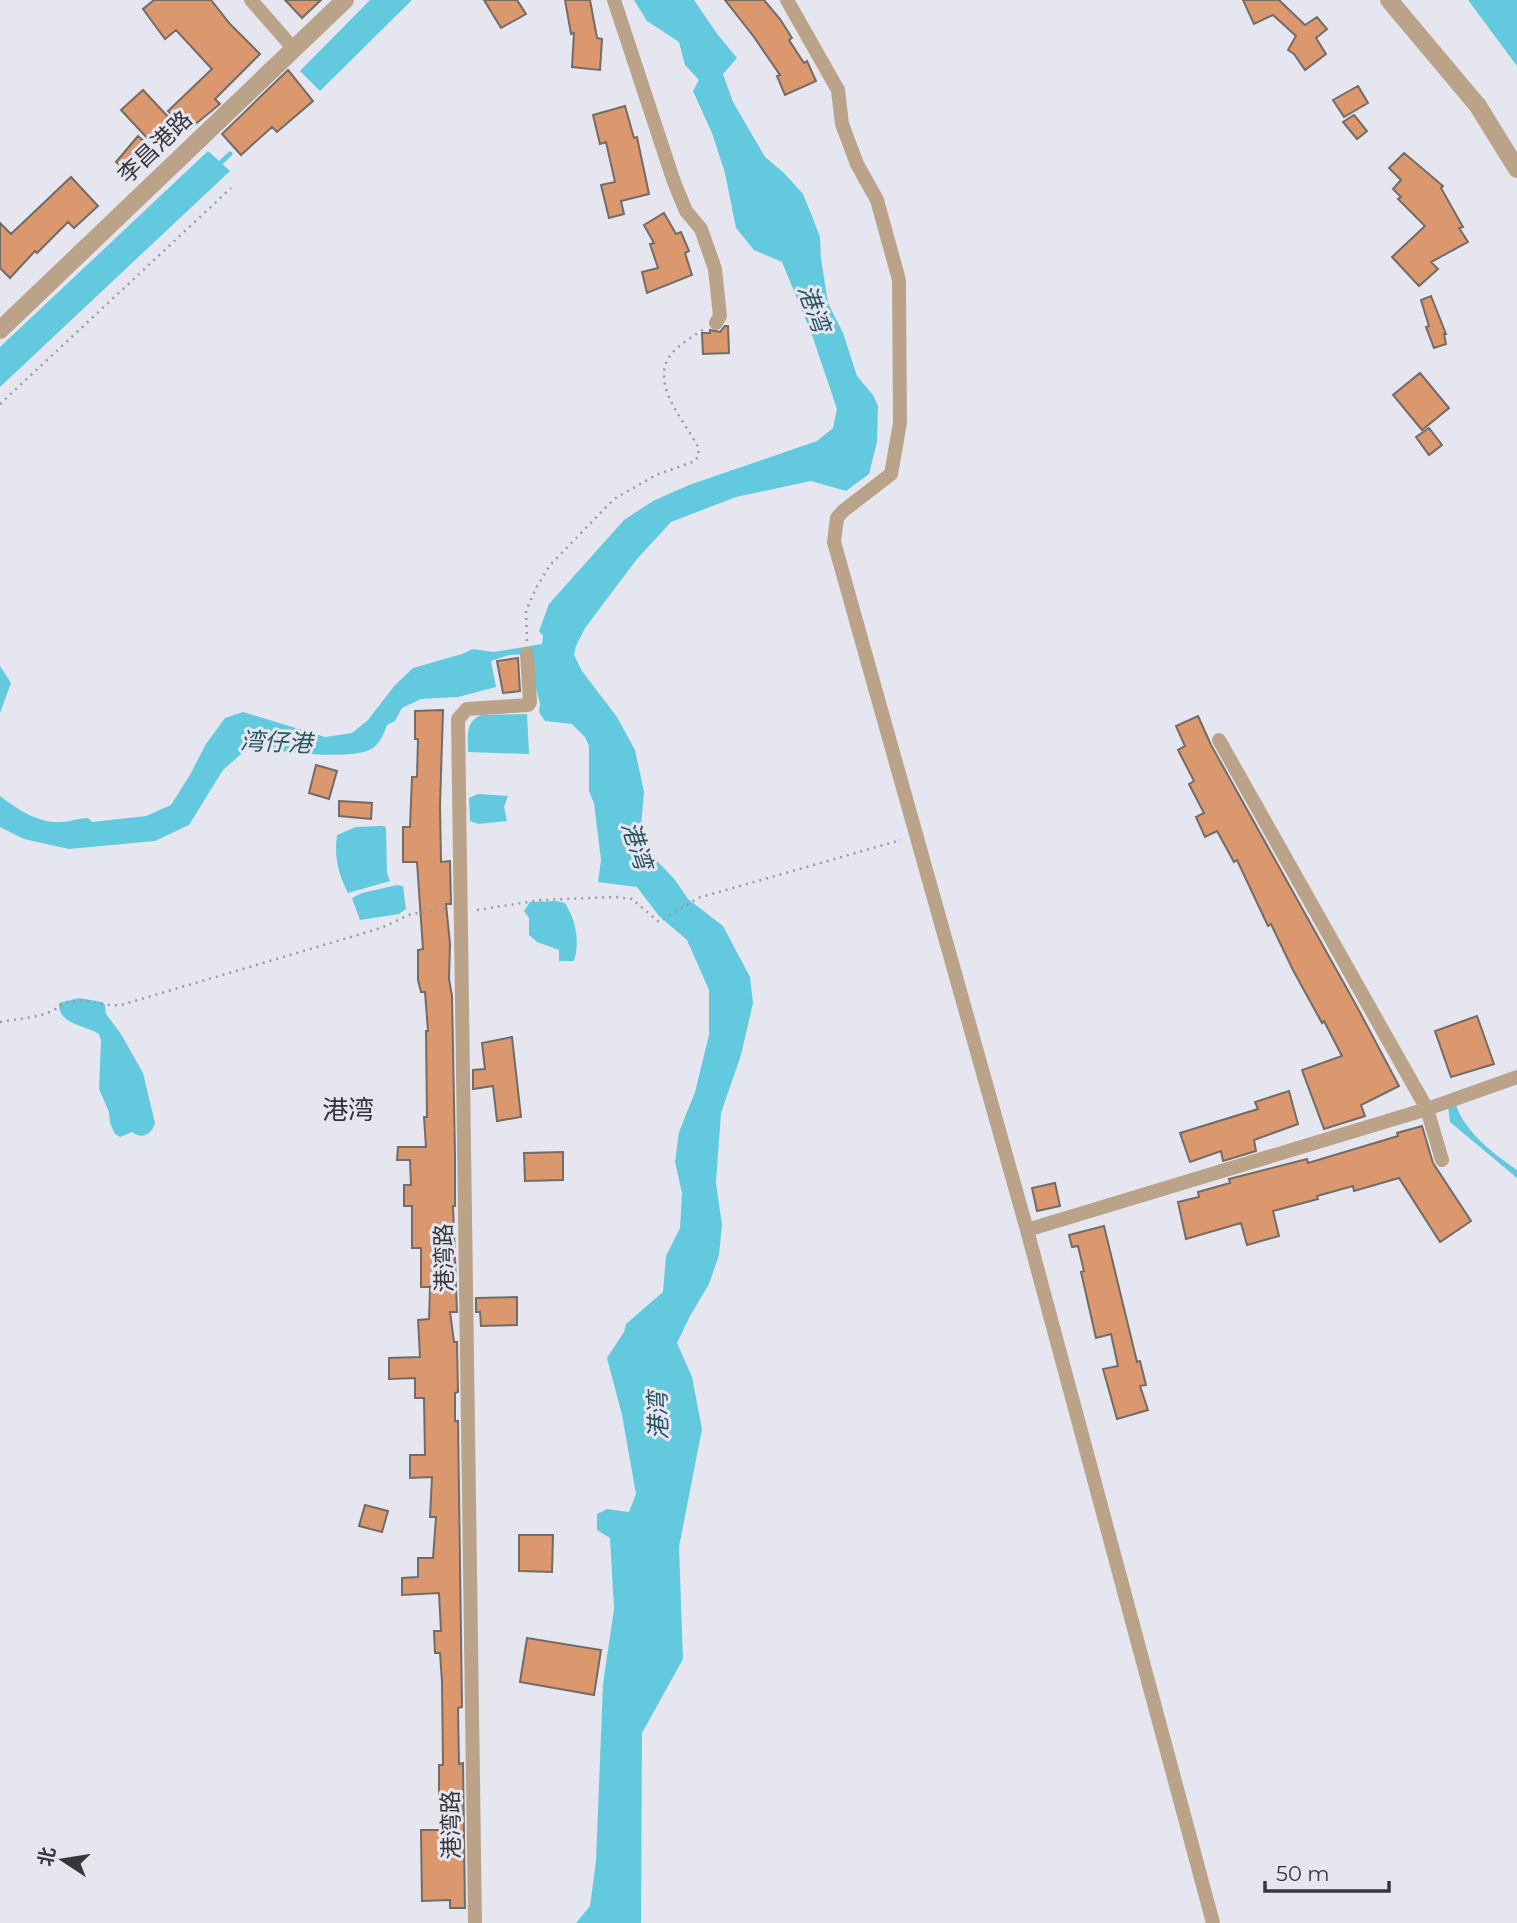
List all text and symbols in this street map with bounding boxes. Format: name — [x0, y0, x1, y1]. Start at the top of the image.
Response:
street label: 李昌港路 — [112, 105, 198, 189]
water label: 港湾 — [792, 280, 837, 339]
water label: 湾仔港 — [240, 726, 315, 758]
water label: 港湾 — [616, 818, 659, 876]
district label: 港湾 — [322, 1094, 374, 1126]
street label: 港湾路 — [429, 1223, 459, 1293]
water label: 港湾 — [643, 1388, 673, 1440]
street label: 港湾路 — [436, 1790, 466, 1860]
north arrow — [28, 1825, 98, 1895]
text: 北 — [34, 1845, 60, 1868]
scale bar — [1265, 1850, 1389, 1894]
text: 50 m — [1276, 1861, 1330, 1886]

